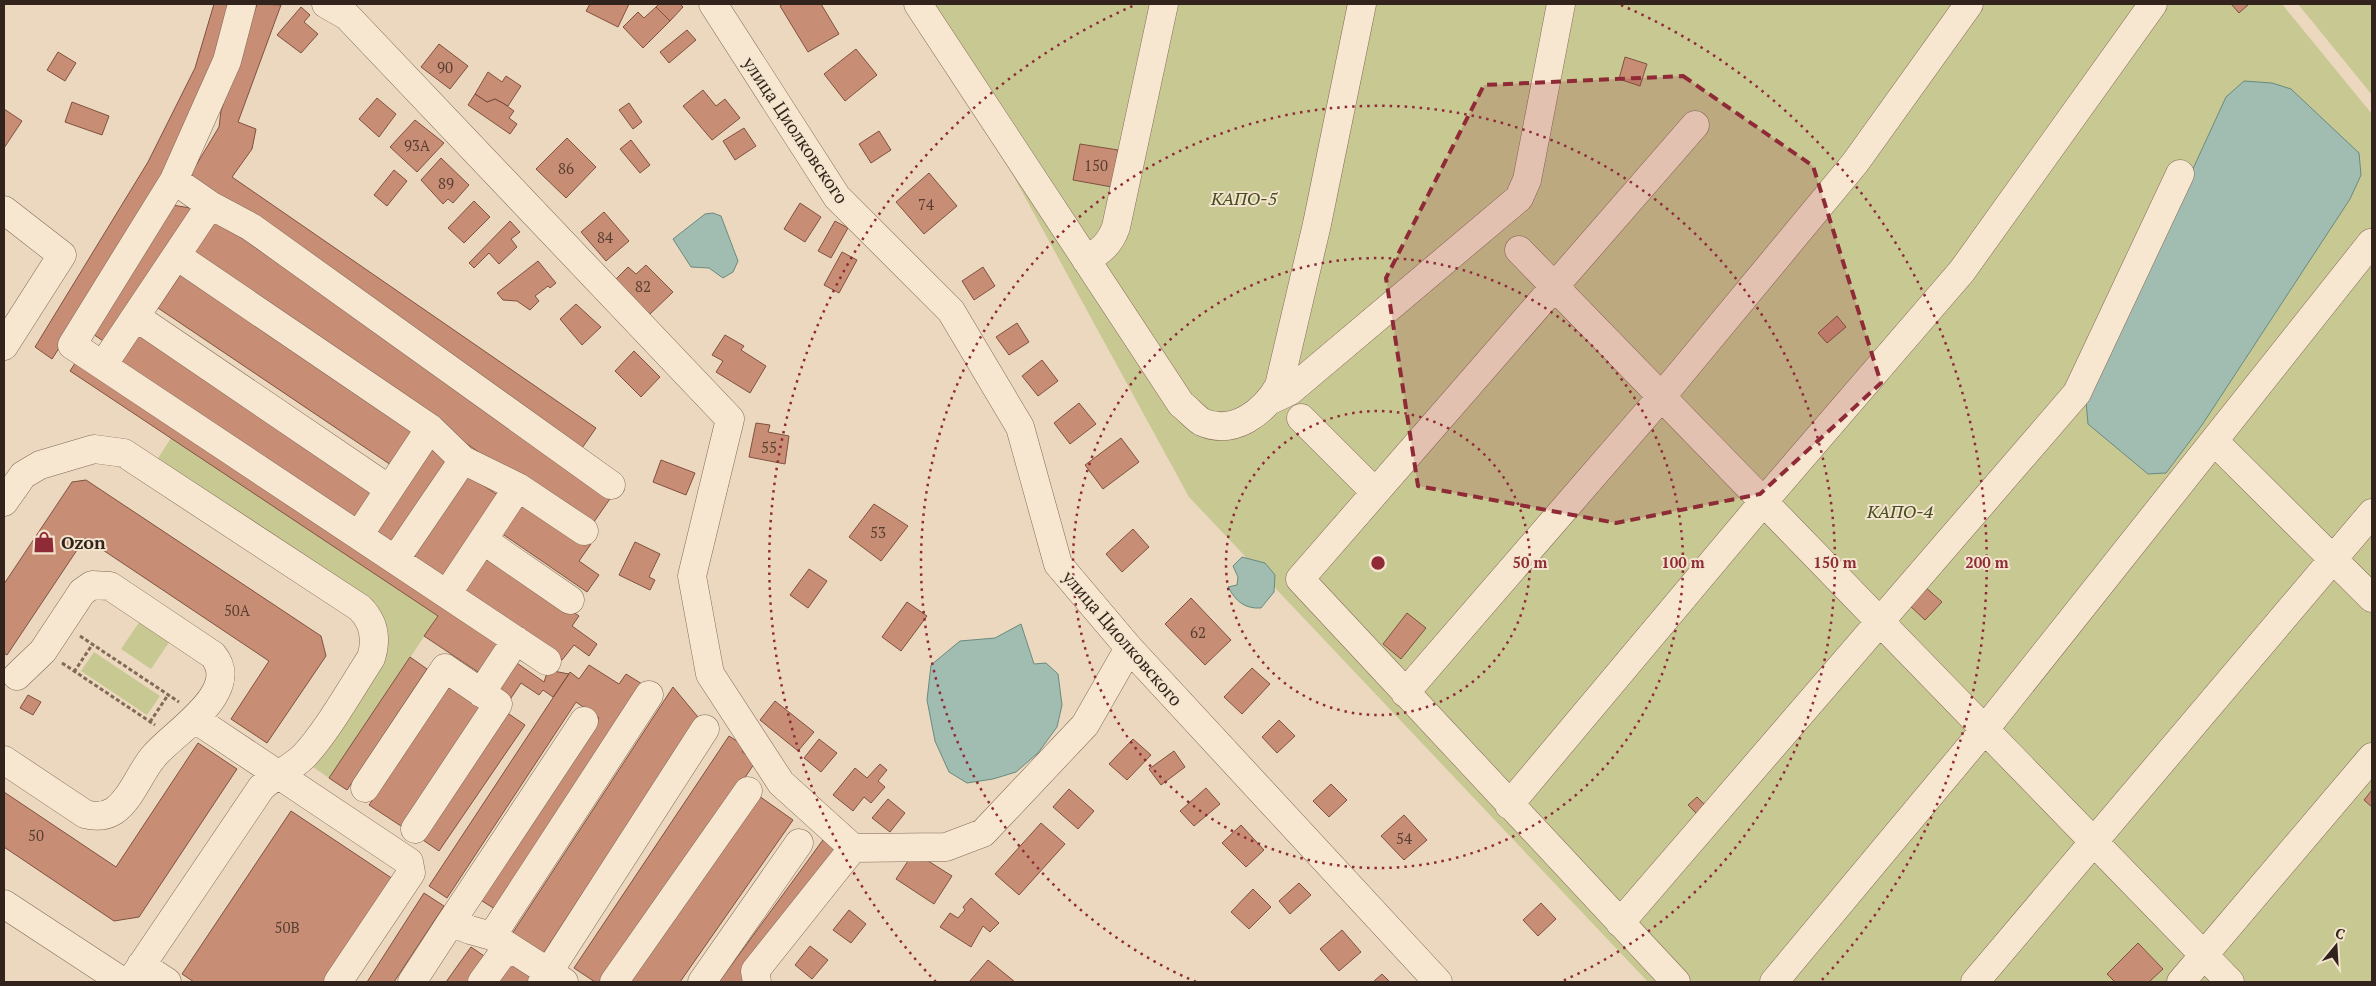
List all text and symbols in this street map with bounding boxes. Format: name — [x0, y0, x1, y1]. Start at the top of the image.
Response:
street label: улица Циолковского — [737, 51, 854, 208]
house number: 90 — [437, 57, 453, 77]
house number: 93А — [404, 135, 431, 155]
house number: 150 — [1084, 155, 1108, 175]
house number: 86 — [558, 158, 574, 178]
house number: 89 — [438, 173, 454, 193]
park label: КАПО-5 — [1210, 186, 1279, 210]
house number: 74 — [918, 194, 934, 214]
house number: 84 — [597, 227, 613, 247]
house number: 82 — [635, 276, 651, 296]
house number: 55 — [761, 437, 777, 457]
park label: КАПО-4 — [1866, 499, 1934, 523]
house number: 53 — [870, 522, 886, 542]
shop icon: Ozon — [31, 529, 57, 555]
place label: Ozon — [61, 530, 106, 554]
text: 50 m — [1513, 552, 1548, 572]
text: 100 m — [1661, 552, 1705, 572]
text: 150 m — [1813, 552, 1857, 572]
text: 200 m — [1965, 552, 2009, 572]
centre of rings — [1369, 554, 1387, 572]
street label: улица Циолковского — [1057, 564, 1189, 711]
house number: 50А — [224, 600, 251, 620]
house number: 62 — [1190, 622, 1206, 642]
house number: 50 — [28, 825, 44, 845]
house number: 54 — [1396, 828, 1412, 848]
house number: 50В — [274, 917, 300, 937]
north arrow — [2311, 921, 2361, 971]
text: С — [2333, 923, 2347, 944]

